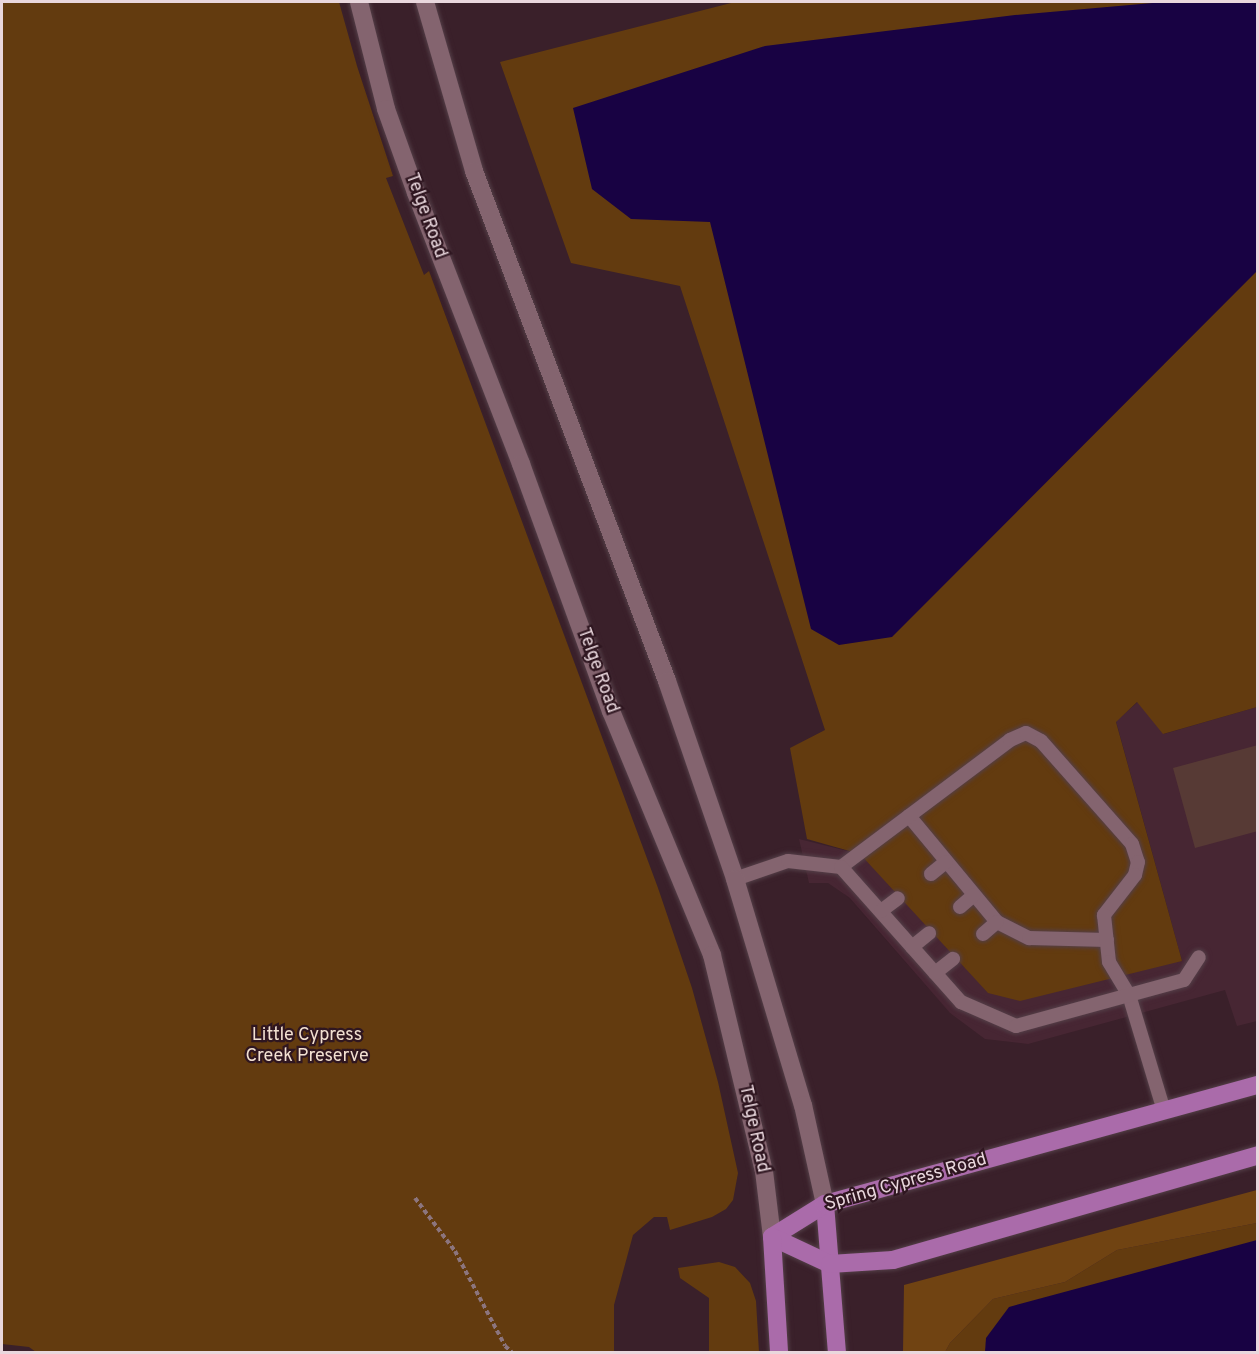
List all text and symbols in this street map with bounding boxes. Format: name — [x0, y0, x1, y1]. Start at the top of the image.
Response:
street label: Telge Road — [400, 171, 450, 261]
street label: Telge Road — [572, 626, 622, 716]
park label: Little Cypress Creek Preserve — [245, 1026, 369, 1068]
street label: Telge Road — [733, 1083, 773, 1175]
street label: Spring Cypress Road — [823, 1150, 989, 1216]

